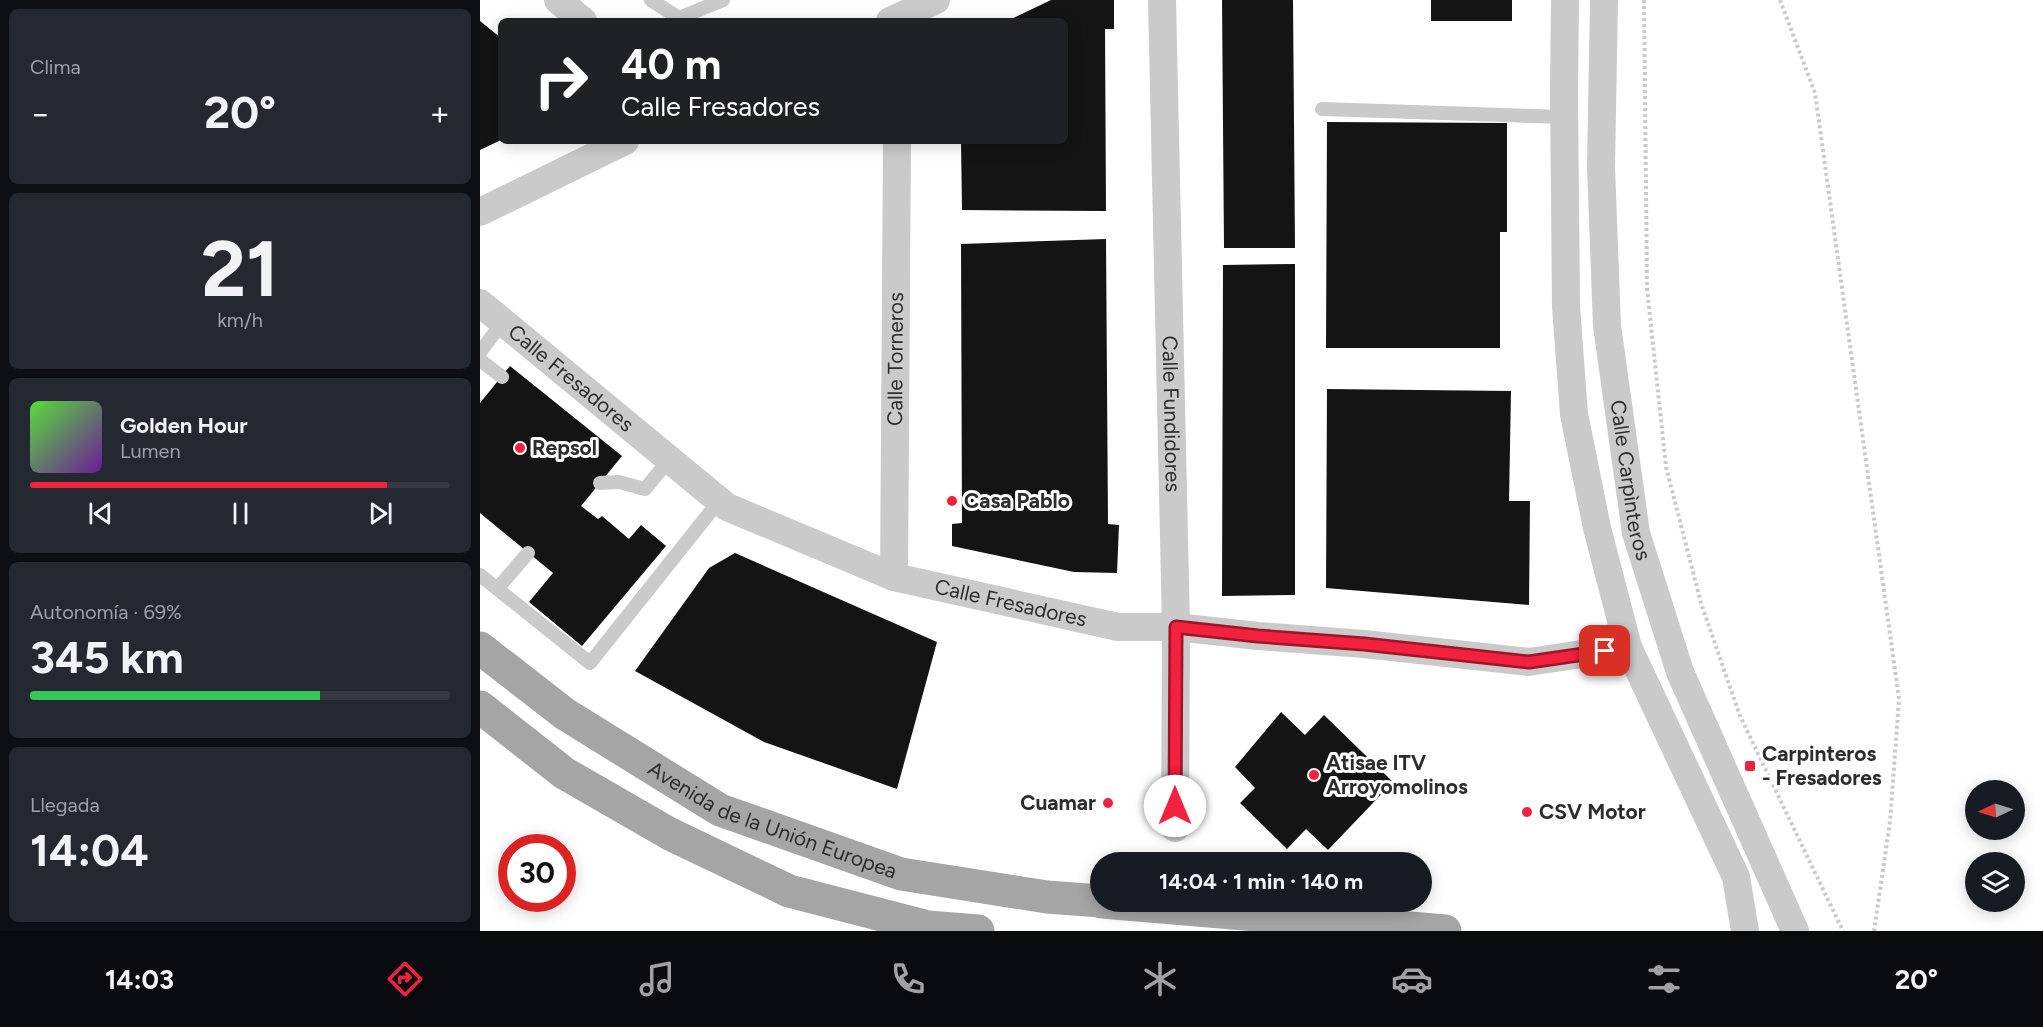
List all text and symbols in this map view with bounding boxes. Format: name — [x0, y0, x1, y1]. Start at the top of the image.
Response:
text: 40 m — [621, 39, 721, 90]
icon: right — [522, 42, 600, 120]
text: Clima — [30, 55, 81, 79]
text: 20° — [204, 85, 276, 139]
text: Calle Fresadores — [621, 90, 820, 123]
text: − — [30, 94, 51, 133]
text: + — [429, 94, 450, 133]
text: 21 — [201, 222, 279, 316]
street label: Calle Torneros — [882, 292, 908, 426]
text: km/h — [217, 308, 263, 332]
street label: Calle Fresadores — [504, 319, 639, 437]
street label: Calle Fundidores — [1157, 335, 1186, 492]
street label: Calle Carpìnteros — [1605, 398, 1657, 563]
text: Golden Hour — [120, 412, 248, 439]
place label: Repsol — [532, 435, 597, 460]
text: Lumen — [120, 439, 181, 463]
marker: Repsol — [513, 441, 527, 455]
place label: Casa Pablo — [964, 488, 1070, 513]
marker: Casa Pablo — [945, 494, 959, 508]
icon: previous — [84, 497, 117, 530]
icon: pause — [224, 497, 257, 530]
icon: next — [364, 497, 397, 530]
street label: Calle Fresadores — [932, 573, 1089, 632]
text: Autonomía · 69% — [30, 600, 182, 624]
pin — [1579, 625, 1630, 676]
text: 345 km — [30, 630, 184, 684]
icon: arrive — [1588, 634, 1621, 667]
place label: Carpinteros - Fresadores — [1762, 741, 1882, 790]
place label: Atisae ITV Arroyomolinos — [1326, 750, 1468, 799]
street label: Avenida de la Unión Europea — [644, 756, 900, 884]
marker: Carpinteros - Fresadores — [1743, 759, 1757, 773]
marker: Atisae ITV Arroyomolinos — [1307, 768, 1321, 782]
position arrow — [1143, 774, 1207, 838]
north arrow — [1965, 780, 2025, 840]
map controls — [1965, 780, 2025, 912]
place label: Cuamar — [1020, 790, 1096, 815]
text: Llegada — [30, 793, 100, 817]
marker: Cuamar — [1101, 796, 1115, 810]
place label: CSV Motor — [1539, 799, 1646, 824]
marker: CSV Motor — [1520, 805, 1534, 819]
text: 14:04 — [30, 823, 149, 877]
speed limit sign: 30 — [498, 834, 576, 912]
button: layers — [1965, 852, 2025, 912]
text: 14:04 · 1 min · 140 m — [1159, 868, 1363, 895]
icon: directions — [384, 958, 426, 1000]
icon: music — [636, 958, 678, 1000]
icon: phone — [887, 958, 929, 1000]
icon: climate — [1139, 958, 1181, 1000]
icon: car — [1391, 958, 1433, 1000]
icon: filters — [1643, 958, 1685, 1000]
text: 14:03 — [105, 963, 174, 996]
text: 20° — [1895, 963, 1938, 996]

